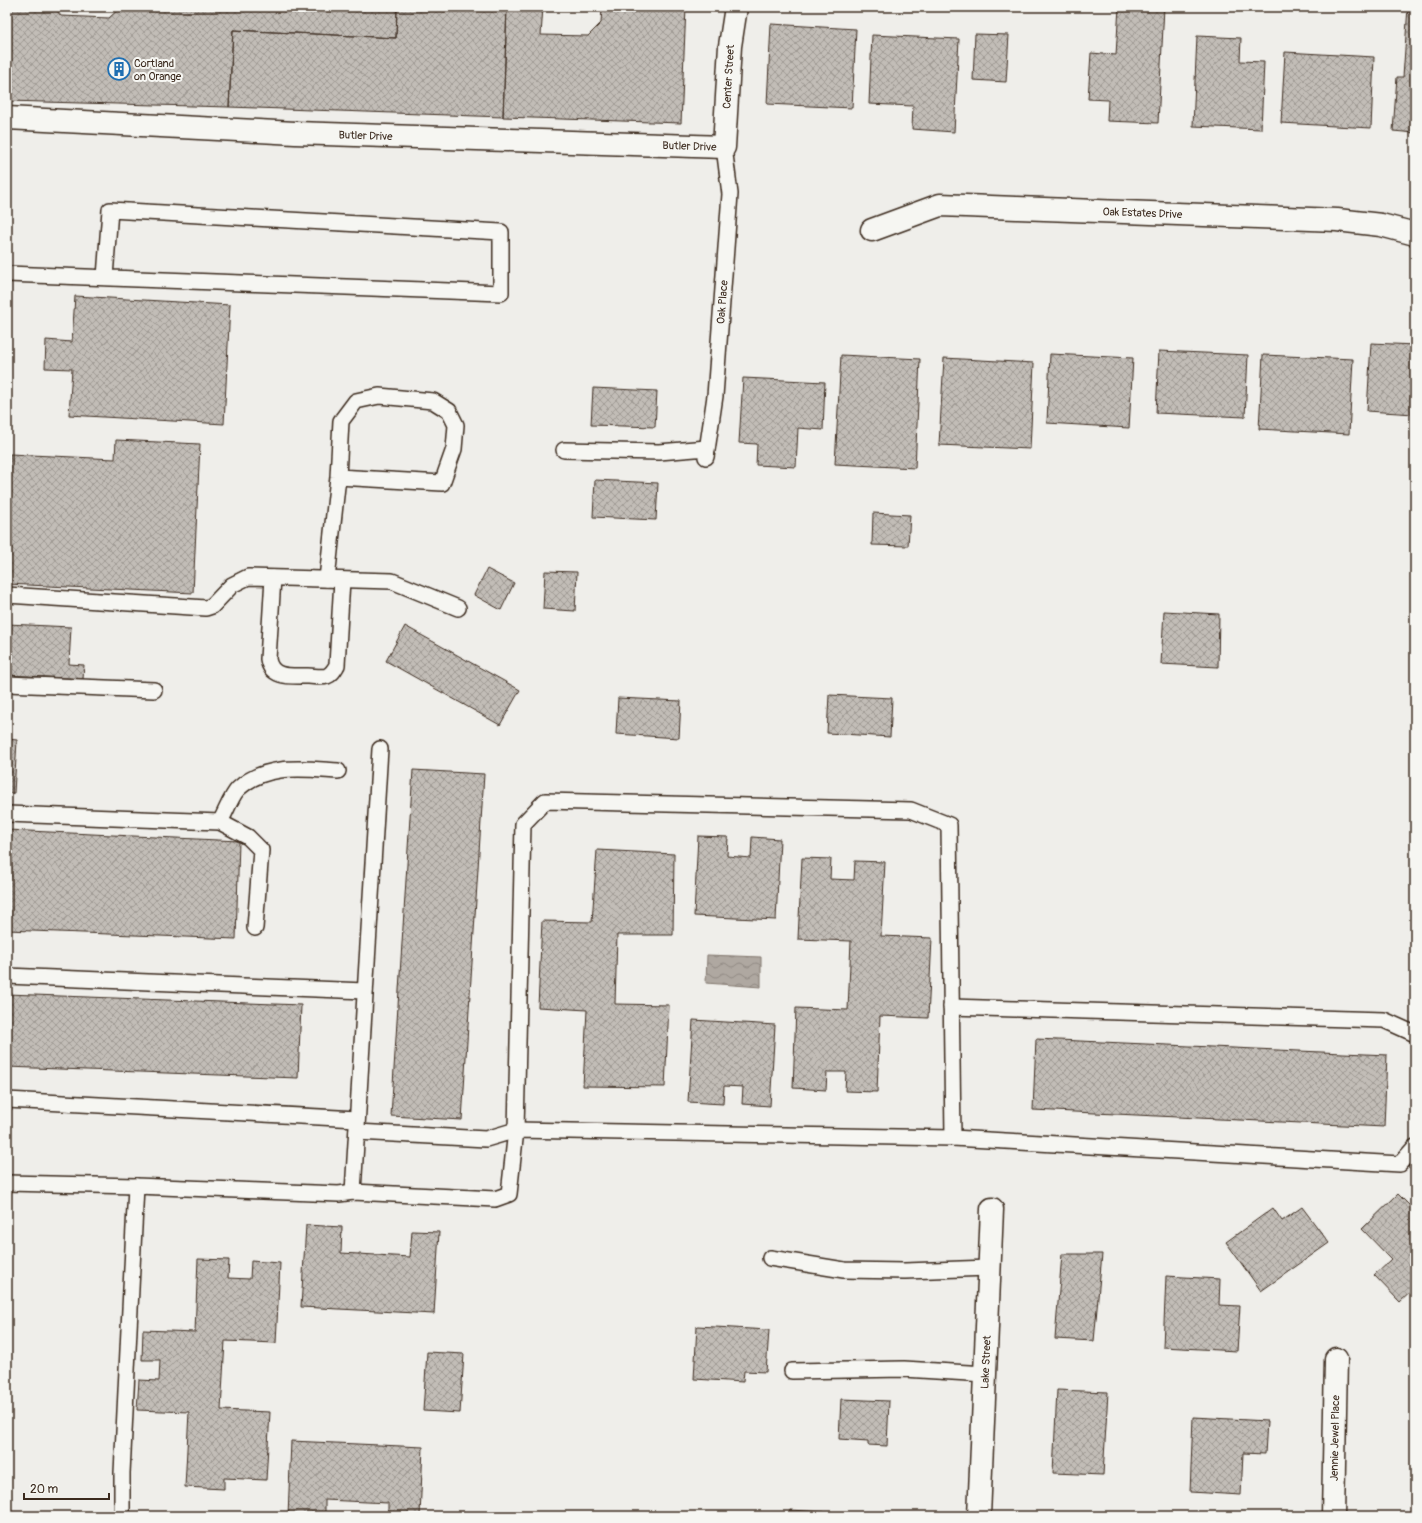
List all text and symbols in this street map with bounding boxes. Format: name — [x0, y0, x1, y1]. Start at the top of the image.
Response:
street label: Center Street — [720, 44, 737, 109]
building icon: Cortland on Orange — [106, 56, 132, 82]
place label: Cortland on Orange — [134, 57, 182, 83]
street label: Butler Drive — [338, 128, 393, 143]
street label: Butler Drive — [662, 138, 717, 153]
street label: Oak Estates Drive — [1102, 205, 1183, 221]
street label: Oak Place — [714, 279, 730, 324]
street label: Lake Street — [978, 1334, 993, 1389]
street label: Jennie Jewel Place — [1327, 1394, 1342, 1481]
scale bar — [24, 1475, 109, 1501]
text: 20 m — [30, 1482, 59, 1497]

